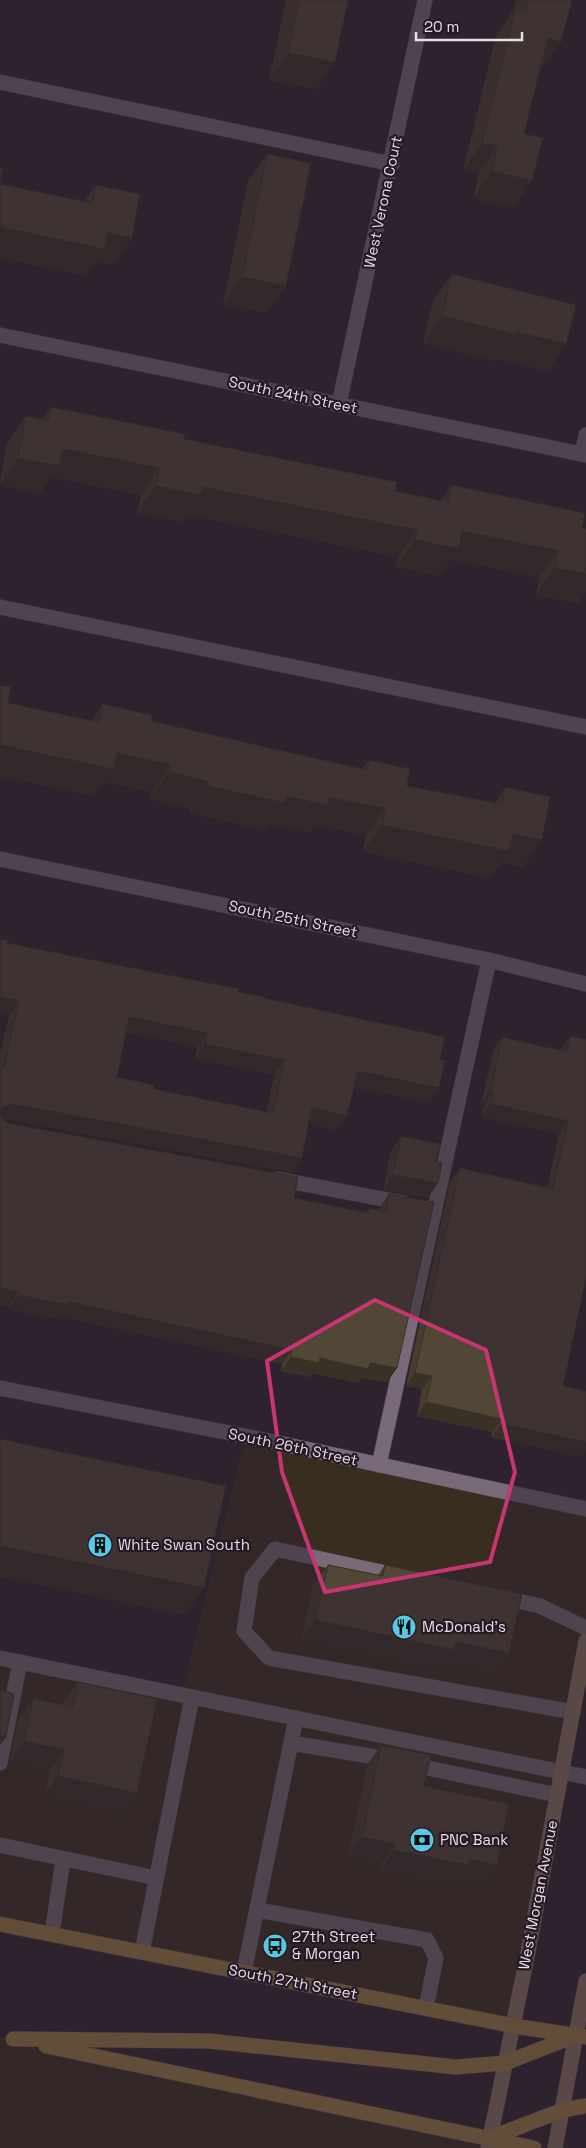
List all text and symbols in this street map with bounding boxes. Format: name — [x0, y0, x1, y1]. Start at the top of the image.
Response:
scale bar — [416, 10, 522, 42]
text: 20 m — [424, 17, 459, 36]
street label: West Verona Court — [359, 134, 406, 270]
street label: South 24th Street — [227, 372, 359, 417]
street label: South 25th Street — [227, 896, 359, 941]
street label: South 26th Street — [227, 1424, 360, 1470]
building icon: White Swan South — [87, 1532, 113, 1558]
place label: White Swan South — [118, 1535, 250, 1554]
restaurant icon: McDonald's — [391, 1614, 417, 1640]
place label: McDonald's — [422, 1617, 506, 1636]
street label: West Morgan Avenue — [514, 1818, 561, 1971]
bank icon: PNC Bank — [409, 1827, 435, 1853]
place label: PNC Bank — [440, 1830, 508, 1849]
place label: 27th Street & Morgan — [292, 1927, 375, 1963]
bus stop icon: 27th Street & Morgan — [262, 1933, 288, 1959]
street label: South 27th Street — [227, 1960, 359, 2003]

